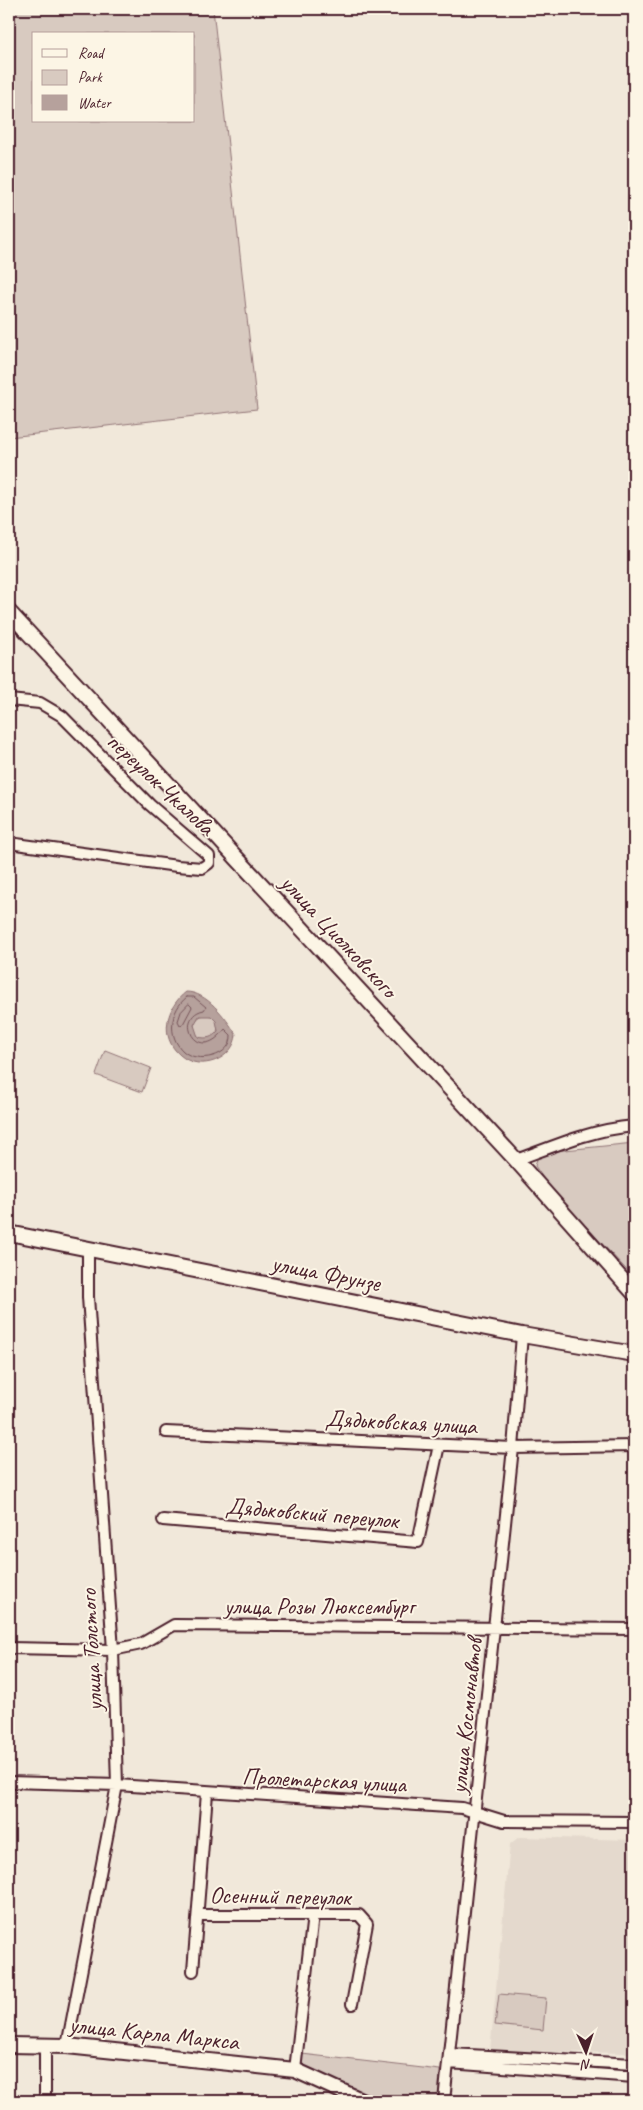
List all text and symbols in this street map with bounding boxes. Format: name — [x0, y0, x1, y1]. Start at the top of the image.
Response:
legend — [32, 32, 195, 122]
text: Road — [78, 44, 105, 63]
text: Park — [78, 68, 103, 87]
text: Water — [78, 94, 112, 113]
street label: переулок Чкалова — [101, 726, 223, 843]
street label: улица Циолковского — [273, 867, 406, 1006]
street label: улица Фрунзе — [267, 1247, 385, 1299]
street label: Дядьковская улица — [324, 1403, 479, 1441]
street label: Дядьковский переулок — [224, 1491, 402, 1536]
street label: улица Толстого — [73, 1587, 109, 1714]
street label: улица Розы Люксембург — [222, 1591, 418, 1621]
street label: улица Космонавтов — [443, 1633, 489, 1797]
street label: Пролетарская улица — [241, 1761, 408, 1799]
street label: Осенний переулок — [209, 1880, 353, 1912]
street label: улица Карла Маркса — [66, 2009, 242, 2057]
north arrow — [560, 2028, 610, 2078]
text: N — [580, 2056, 591, 2073]

